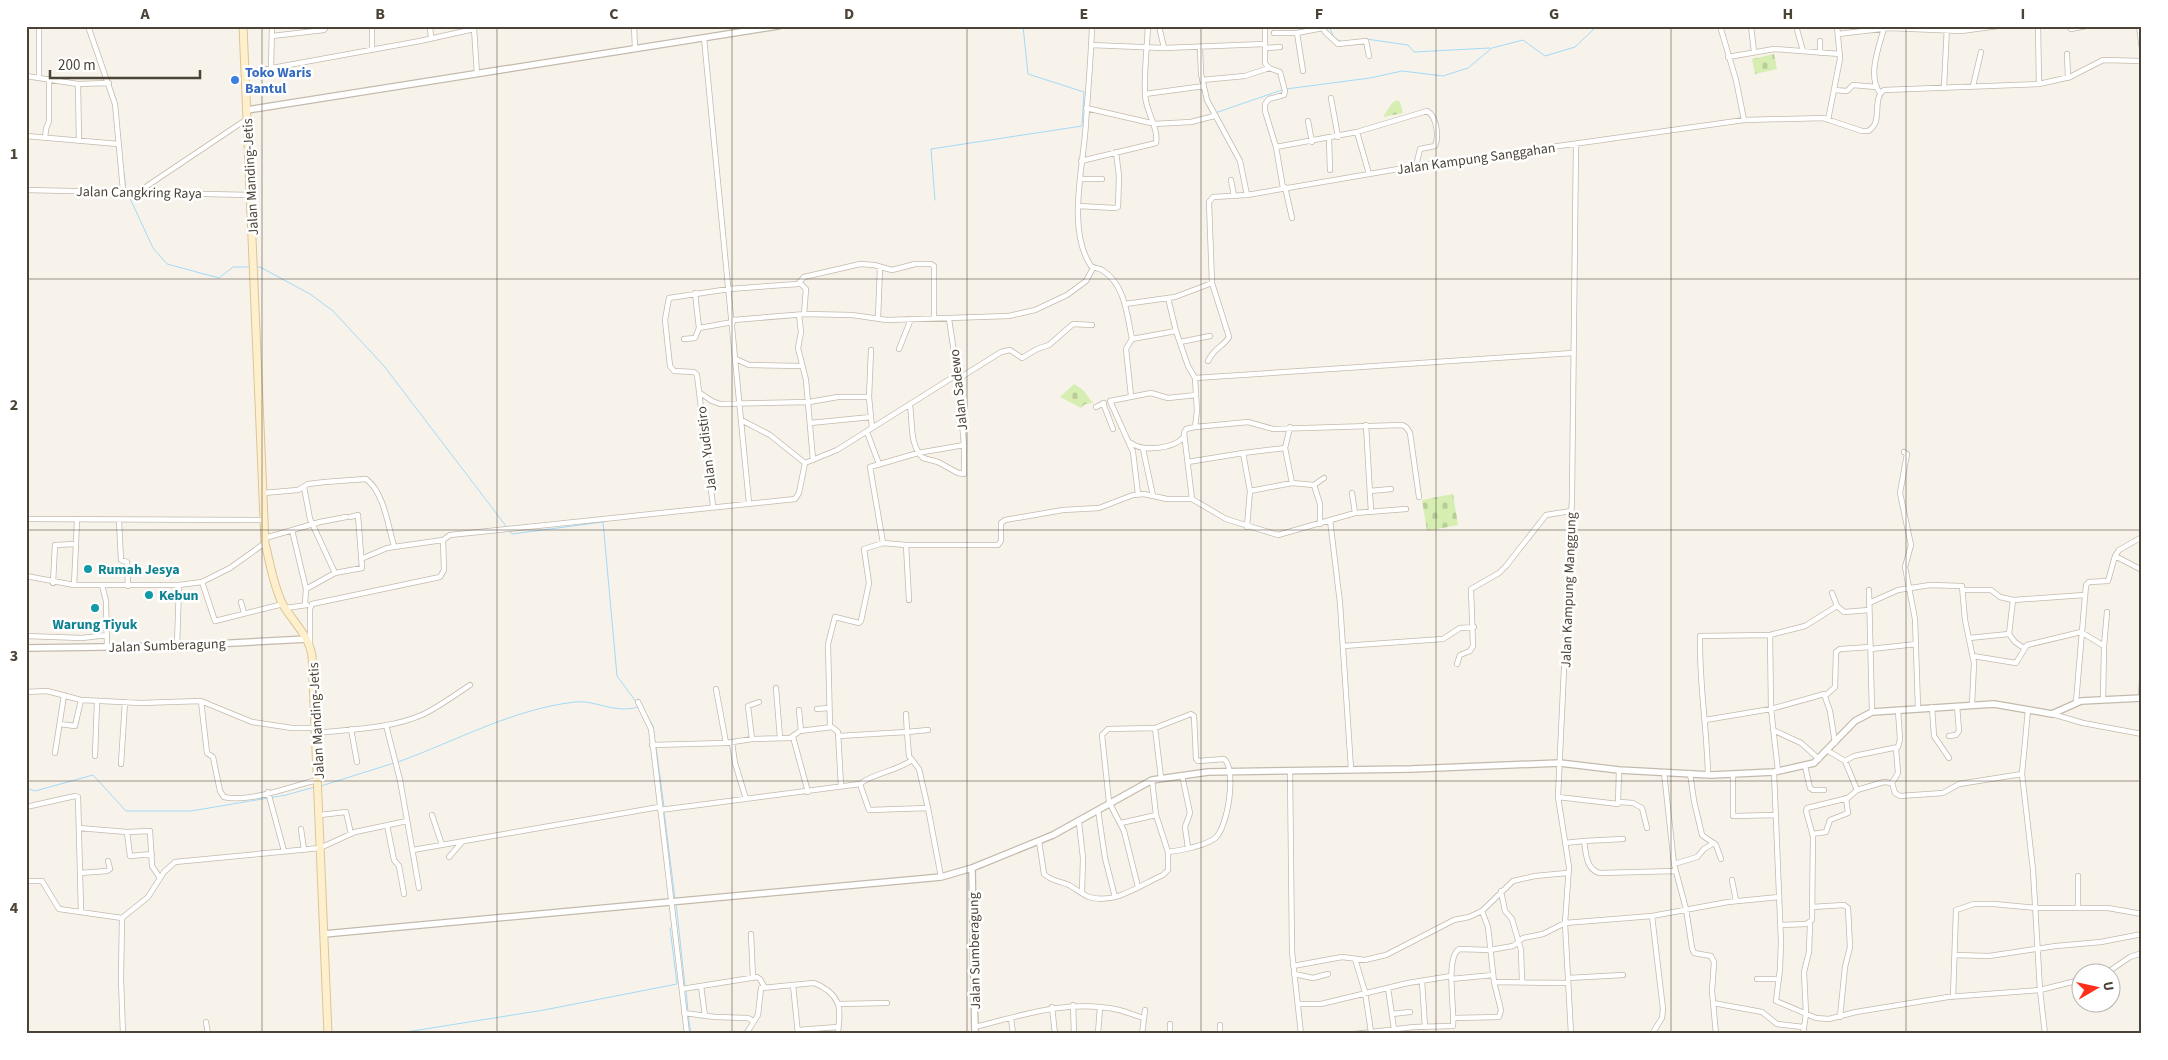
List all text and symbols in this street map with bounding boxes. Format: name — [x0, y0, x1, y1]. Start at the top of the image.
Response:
text: A — [139, 3, 150, 25]
text: B — [375, 3, 385, 25]
text: C — [609, 3, 619, 25]
text: D — [844, 3, 854, 25]
text: E — [1080, 3, 1088, 25]
text: F — [1315, 3, 1323, 25]
text: G — [1549, 3, 1559, 25]
text: H — [1783, 3, 1793, 25]
text: I — [2021, 3, 2025, 25]
scale bar — [50, 48, 200, 80]
text: 200 m — [58, 55, 96, 76]
place label: Toko Waris Bantul — [245, 63, 312, 99]
marker: Toko Waris Bantul — [229, 74, 241, 86]
street label: Jalan Manding-Jetis — [238, 118, 264, 236]
street label: Jalan Kampung Sanggahan — [1396, 138, 1557, 180]
text: 1 — [10, 143, 18, 165]
street label: Jalan Cangkring Raya — [76, 182, 202, 204]
street label: Jalan Sadewo — [945, 348, 973, 432]
text: 2 — [10, 394, 18, 416]
street label: Jalan Yudistiro — [692, 405, 722, 493]
street label: Jalan Kampung Manggung — [1556, 512, 1582, 668]
place label: Rumah Jesya — [98, 560, 180, 580]
marker: Rumah Jesya — [82, 563, 94, 575]
place label: Kebun — [159, 586, 199, 606]
marker: Kebun — [143, 589, 155, 601]
marker: Warung Tiyuk — [89, 602, 101, 614]
place label: Warung Tiyuk — [53, 615, 138, 635]
street label: Jalan Sumberagung — [108, 634, 226, 658]
text: 3 — [10, 645, 18, 667]
street label: Jalan Manding-Jetis — [304, 662, 330, 780]
street label: Jalan Sumberagung — [964, 892, 986, 1010]
text: 4 — [10, 897, 19, 919]
north arrow — [2070, 962, 2120, 1012]
text: U — [2097, 980, 2118, 992]

